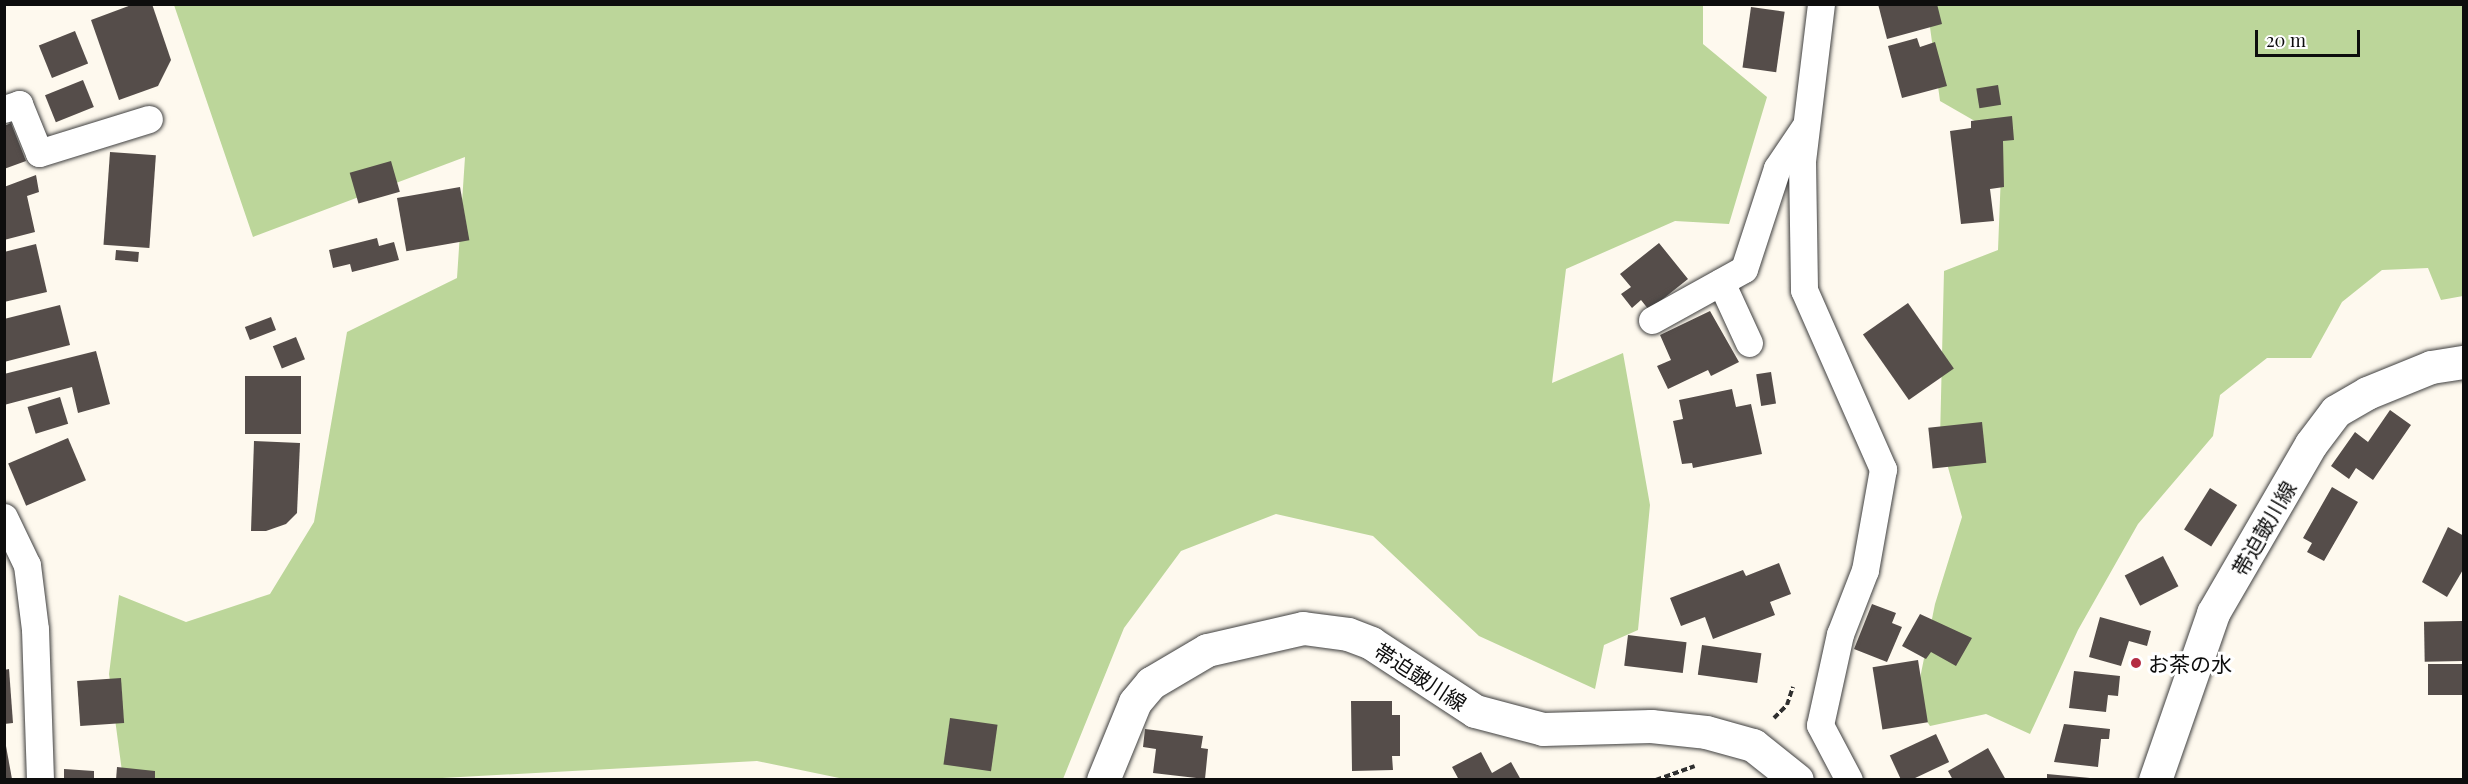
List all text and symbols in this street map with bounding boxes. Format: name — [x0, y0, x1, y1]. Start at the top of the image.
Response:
scale bar — [2258, 18, 2363, 56]
text: 20 m — [2266, 28, 2306, 52]
street label: 帯迫皷川線 — [2226, 476, 2300, 580]
street label: 帯迫皷川線 — [1370, 637, 1472, 715]
place label: お茶の水 — [2148, 650, 2232, 676]
marker: お茶の水 — [2129, 656, 2143, 670]

